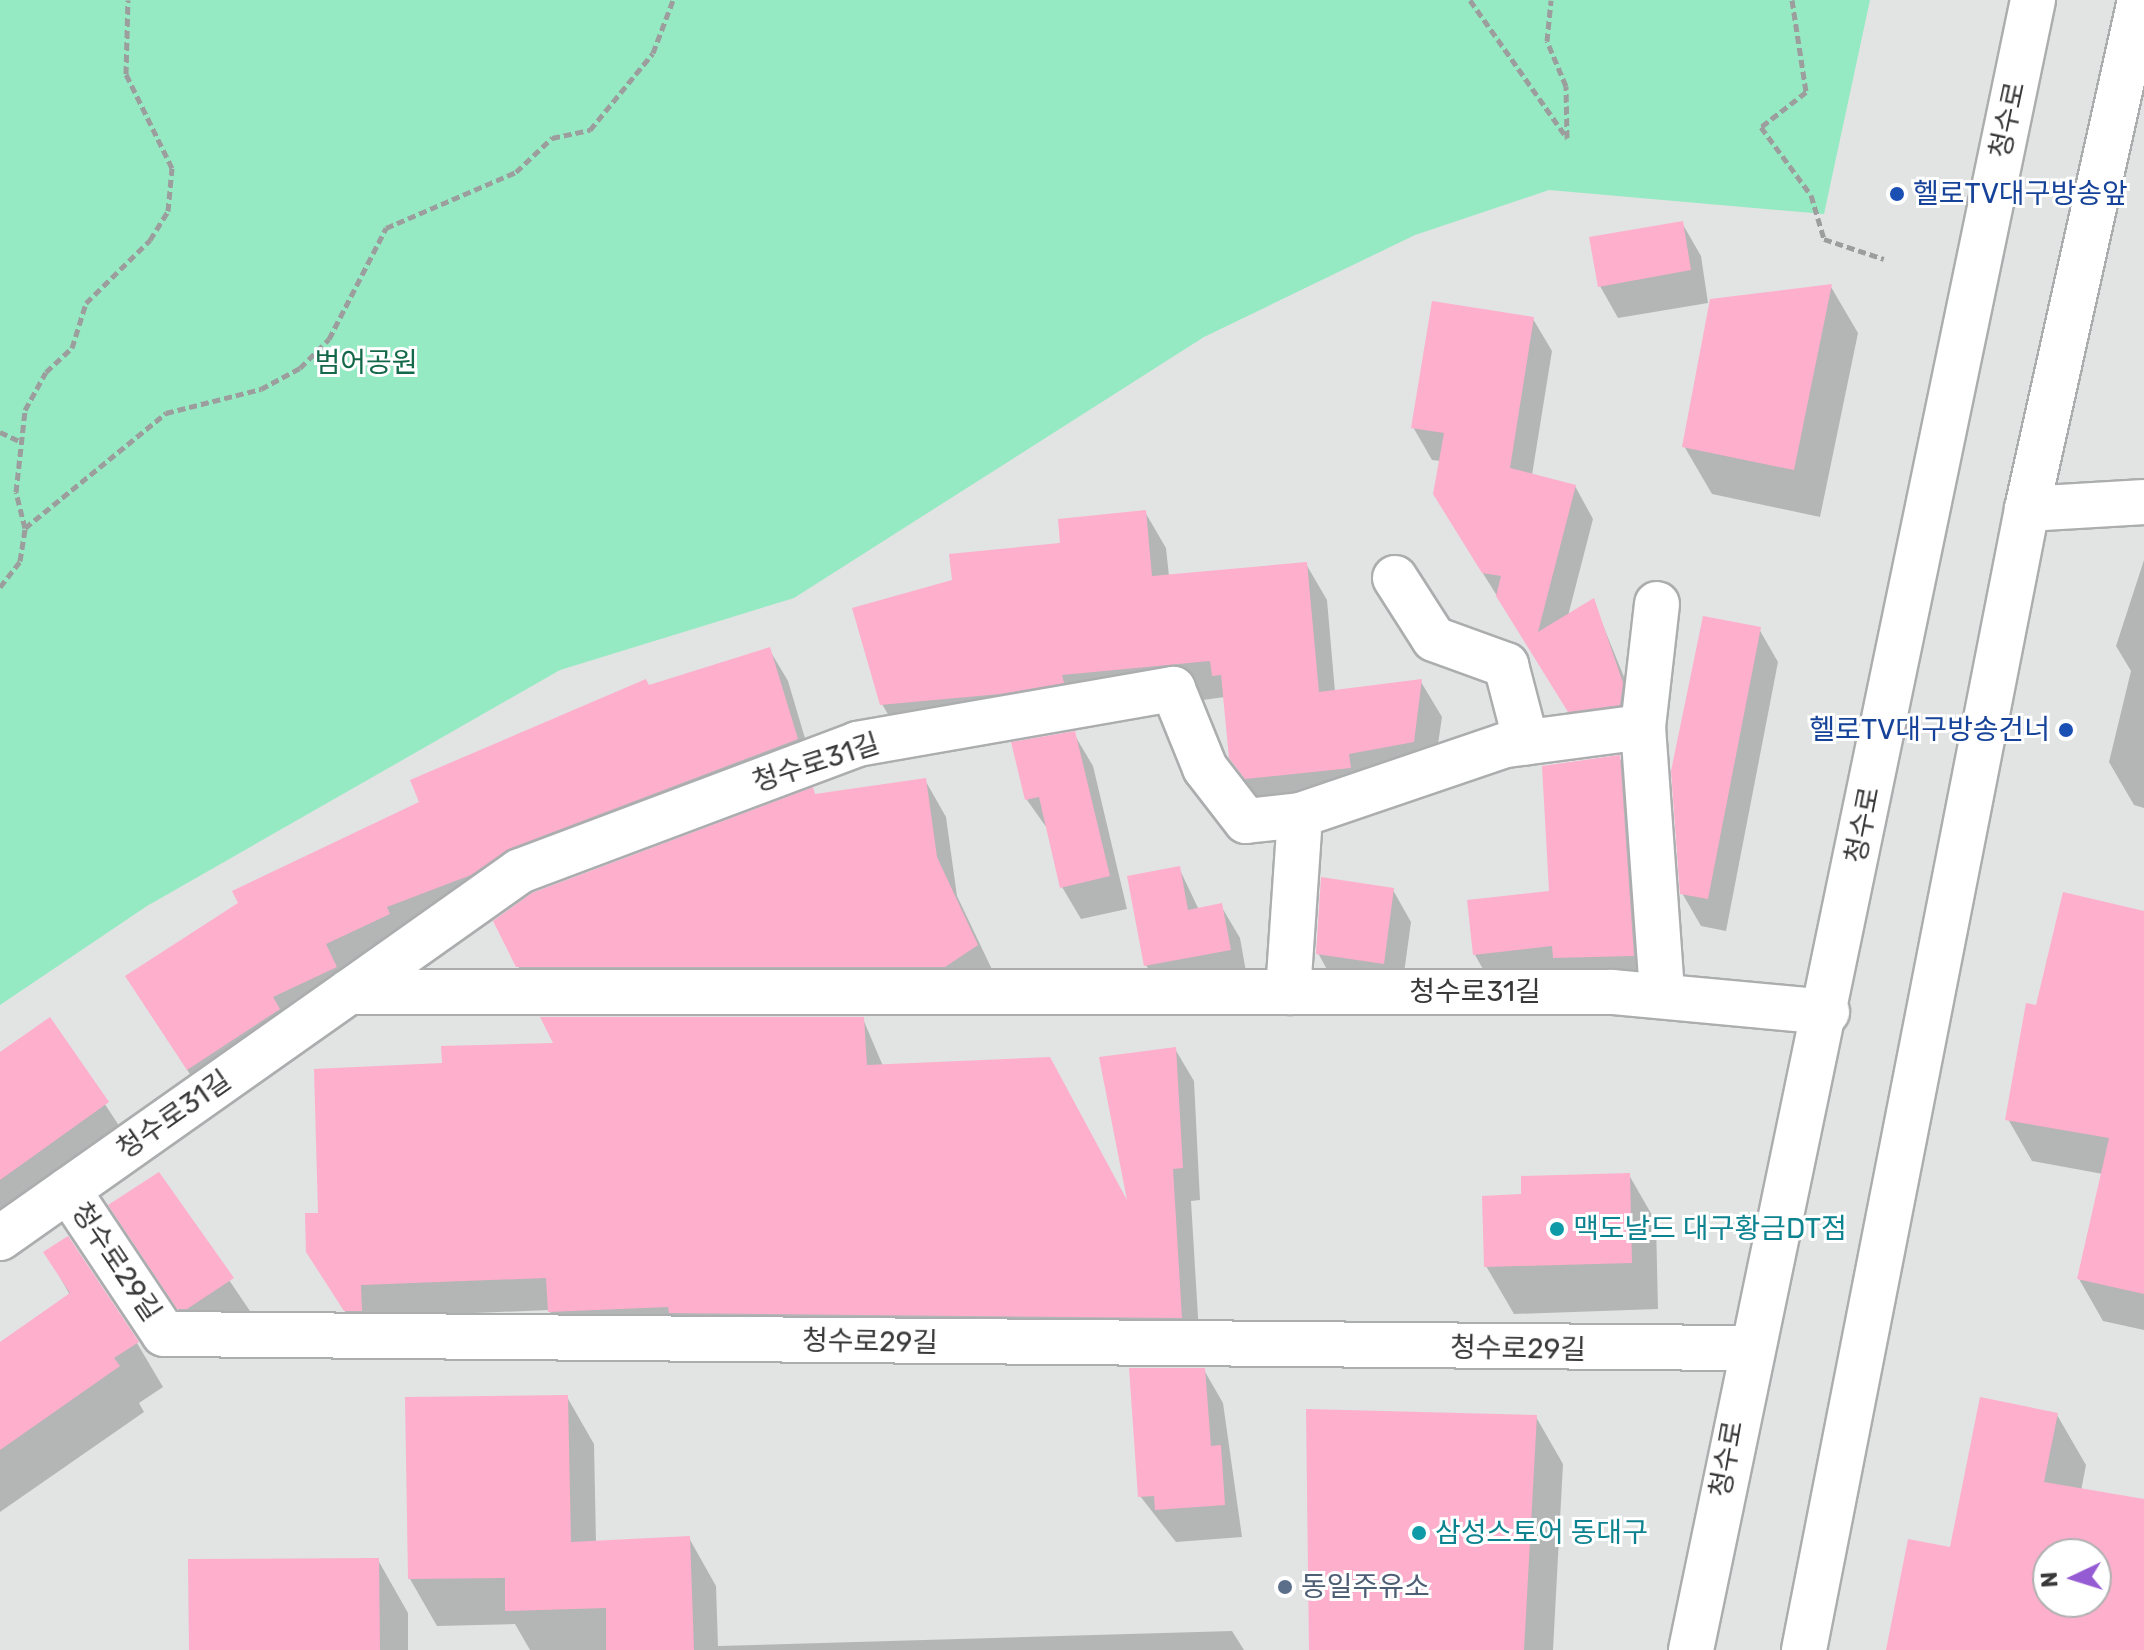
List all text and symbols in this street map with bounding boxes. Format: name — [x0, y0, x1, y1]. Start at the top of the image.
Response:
street label: 청수로 — [1984, 79, 2032, 161]
place label: 헬로TV대구방송앞 — [1913, 177, 2128, 211]
marker: 헬로TV대구방송앞 — [1888, 185, 1906, 203]
park label: 범어공원 — [314, 346, 418, 380]
place label: 헬로TV대구방송건너 — [1809, 713, 2050, 747]
marker: 헬로TV대구방송건너 — [2057, 721, 2075, 739]
street label: 청수로31길 — [748, 727, 884, 799]
street label: 청수로 — [1839, 784, 1887, 866]
street label: 청수로31길 — [1409, 975, 1541, 1009]
street label: 청수로31길 — [111, 1064, 237, 1166]
street label: 청수로29길 — [64, 1196, 168, 1328]
place label: 맥도날드 대구황금DT점 — [1573, 1212, 1847, 1246]
marker: 맥도날드 대구황금DT점 — [1548, 1220, 1566, 1238]
street label: 청수로29길 — [802, 1324, 938, 1360]
street label: 청수로29길 — [1450, 1331, 1586, 1367]
street label: 청수로 — [1704, 1418, 1750, 1500]
place label: 삼성스토어 동대구 — [1435, 1516, 1648, 1550]
marker: 삼성스토어 동대구 — [1410, 1524, 1428, 1542]
north arrow — [2032, 1538, 2112, 1618]
place label: 동일주유소 — [1301, 1570, 1430, 1604]
text: N — [2036, 1571, 2064, 1588]
marker: 동일주유소 — [1276, 1578, 1294, 1596]

